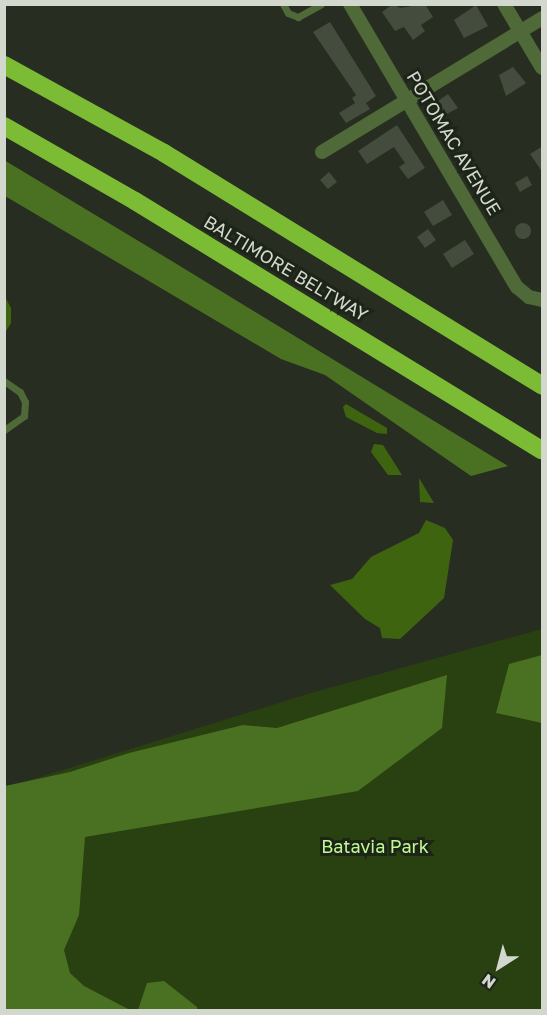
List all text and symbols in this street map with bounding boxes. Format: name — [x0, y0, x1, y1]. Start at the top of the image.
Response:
street label: POTOMAC AVENUE — [402, 67, 506, 219]
street label: BALTIMORE BELTWAY — [200, 210, 372, 326]
park label: Batavia Park — [321, 835, 429, 857]
north arrow — [469, 937, 529, 997]
text: N — [478, 970, 499, 993]

